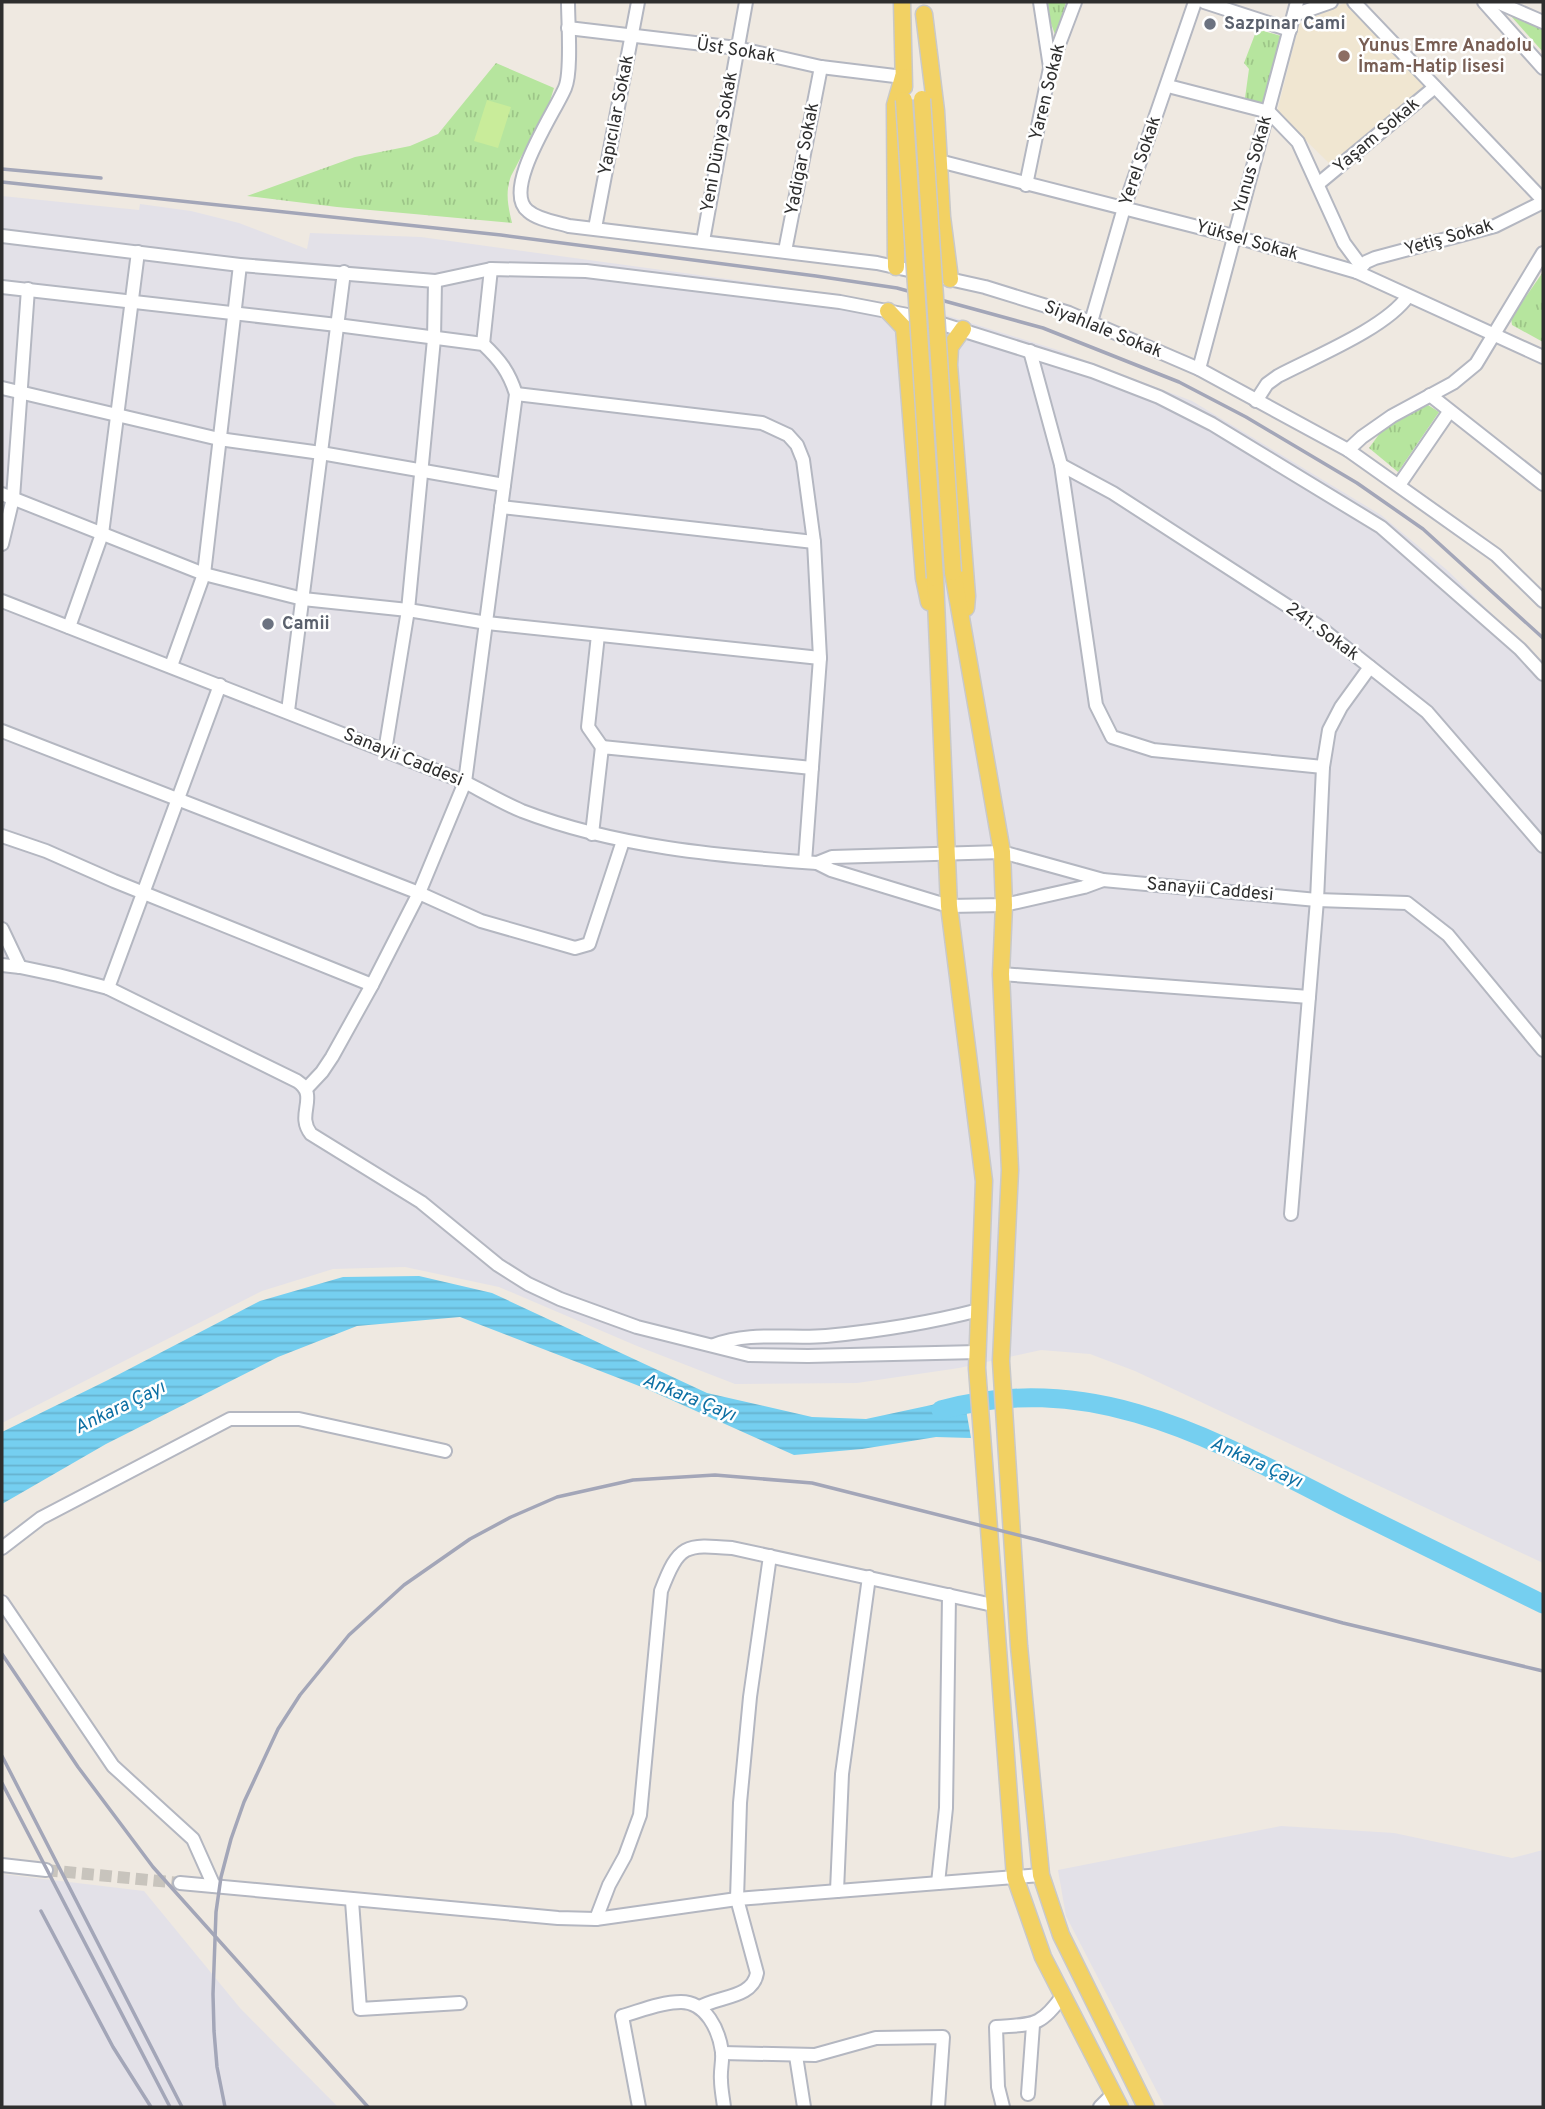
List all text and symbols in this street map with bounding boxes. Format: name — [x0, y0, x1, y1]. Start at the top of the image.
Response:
place label: Sazpınar Cami — [1224, 13, 1346, 36]
marker: Sazpınar Cami — [1202, 16, 1218, 32]
street label: Üst Sokak — [695, 31, 778, 69]
place label: Yunus Emre Anadolu İmam-Hatip lisesi — [1358, 35, 1532, 79]
street label: Yaren Sokak — [1025, 41, 1071, 143]
marker: Yunus Emre Anadolu İmam-Hatip lisesi — [1336, 48, 1352, 64]
street label: Yapıcılar Sokak — [594, 53, 640, 177]
street label: Yeni Dünya Sokak — [696, 70, 744, 214]
street label: Yaşam Sokak — [1329, 93, 1425, 179]
street label: Yadigar Sokak — [781, 101, 825, 217]
street label: Yerel Sokak — [1115, 113, 1167, 209]
street label: Yunus Sokak — [1228, 113, 1278, 217]
street label: Yetiş Sokak — [1402, 214, 1496, 262]
street label: Yüksel Sokak — [1193, 215, 1301, 267]
street label: Siyahlale Sokak — [1040, 296, 1166, 364]
street label: 241. Sokak — [1281, 598, 1363, 666]
place label: Camii — [282, 613, 330, 636]
marker: Camii — [260, 616, 276, 632]
street label: Sanayii Caddesi — [340, 724, 466, 792]
street label: Sanayii Caddesi — [1146, 873, 1274, 907]
water label: Ankara Çayı — [639, 1368, 739, 1428]
water label: Ankara Çayı — [71, 1376, 170, 1440]
water label: Ankara Çayı — [1206, 1432, 1306, 1494]

